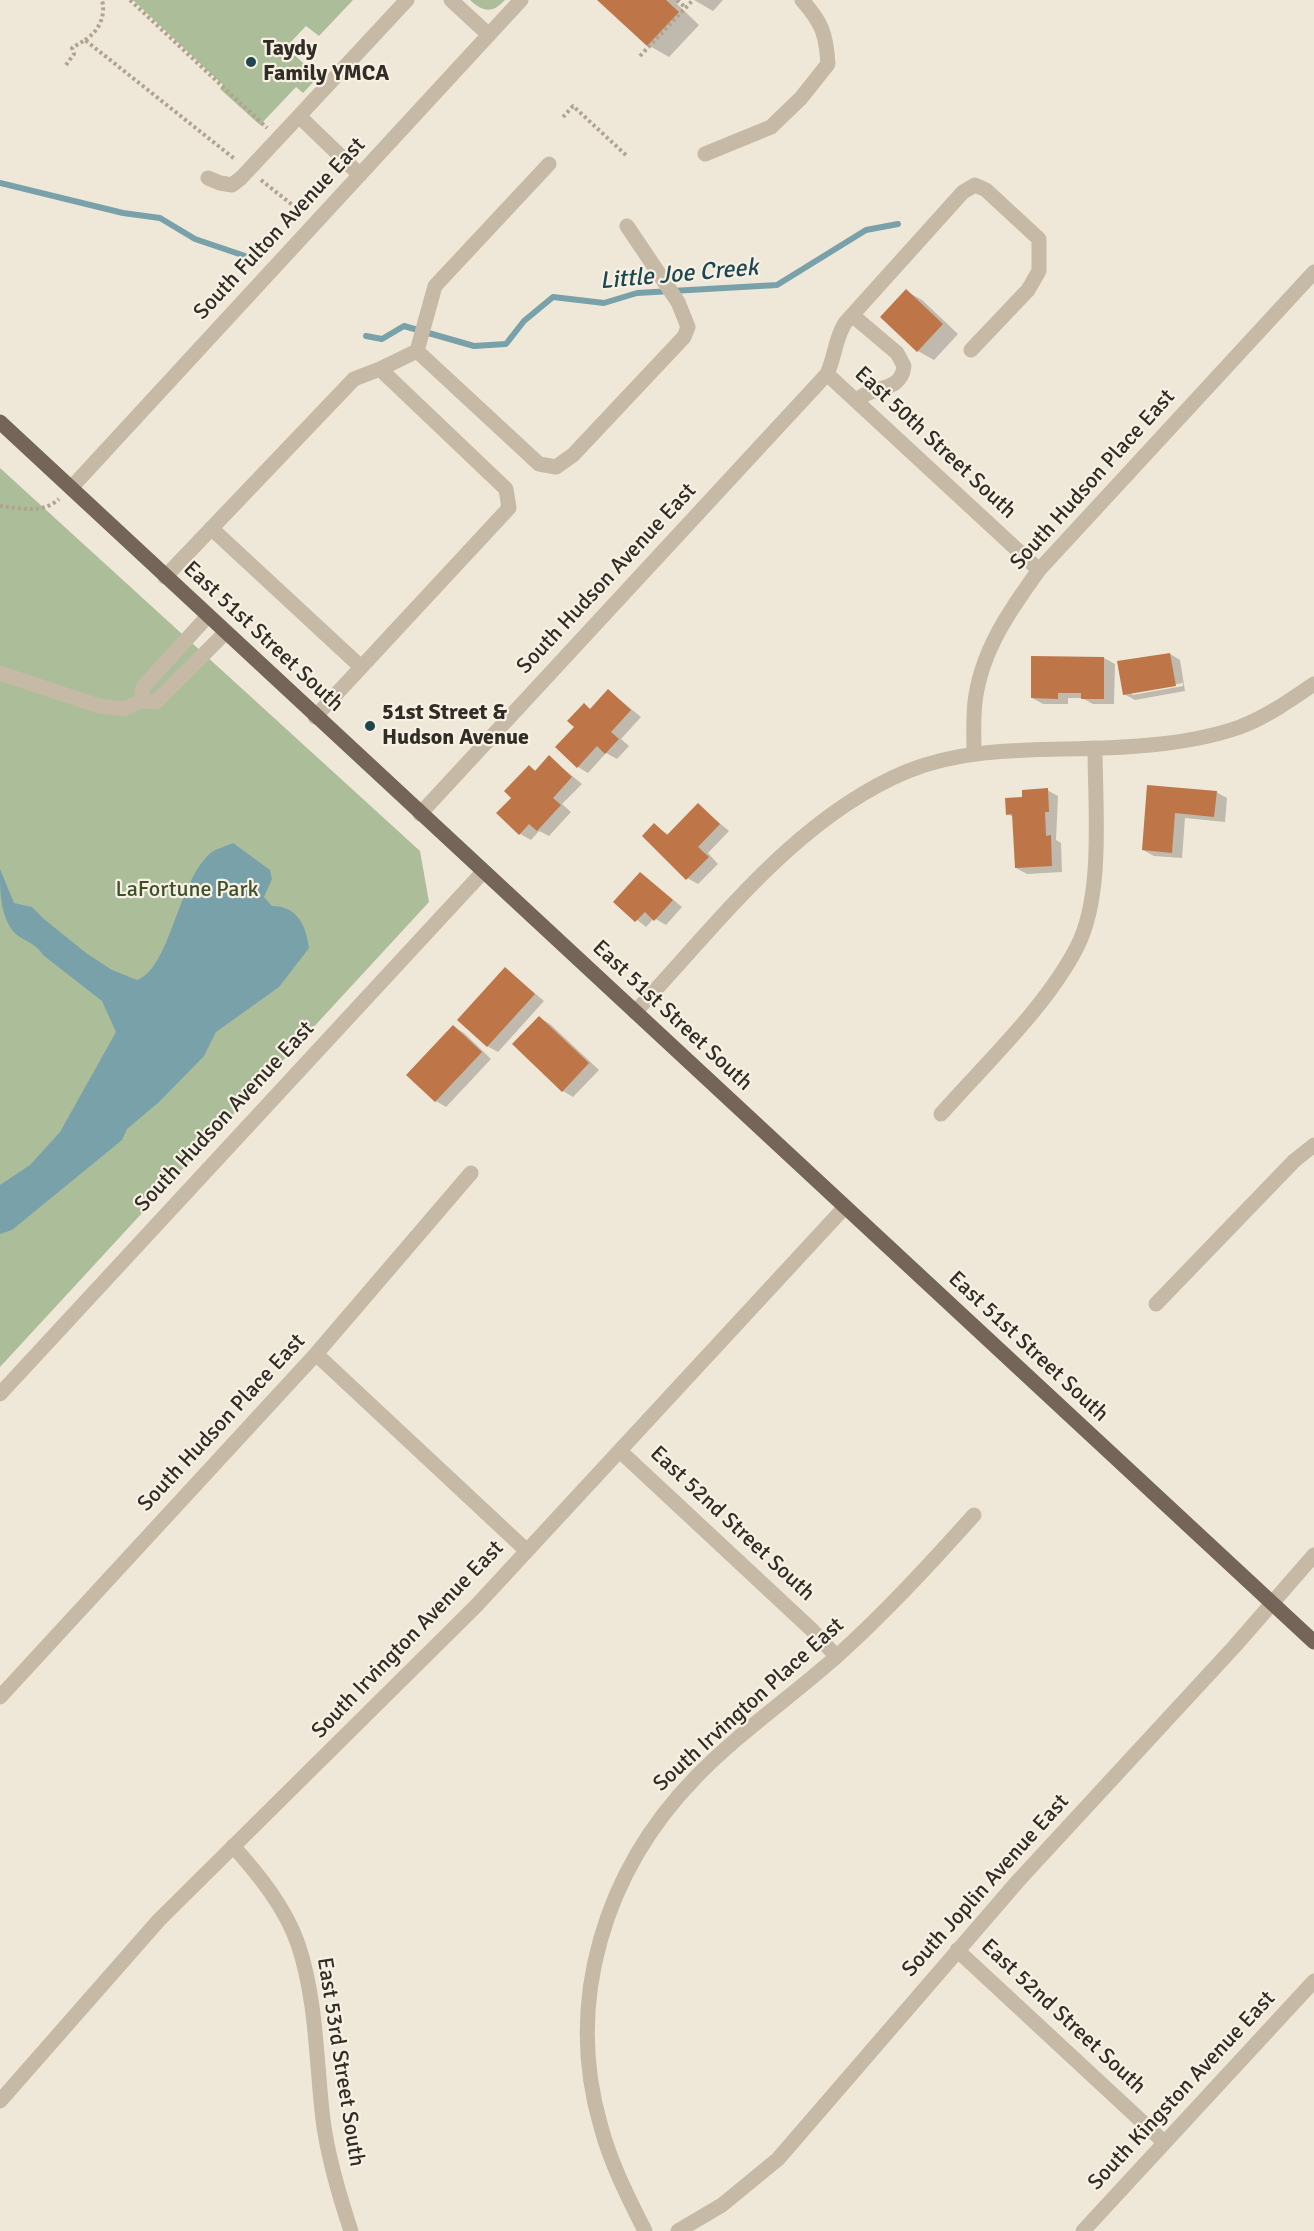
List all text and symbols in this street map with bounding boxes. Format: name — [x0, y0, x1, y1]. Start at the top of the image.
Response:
place label: Taydy Family YMCA — [263, 36, 389, 88]
marker: Taydy Family YMCA — [244, 55, 258, 69]
street label: South Fulton Avenue East — [189, 132, 371, 326]
water label: Little Joe Creek — [599, 254, 759, 296]
street label: East 50th Street South — [849, 361, 1021, 525]
street label: South Hudson Place East — [1005, 384, 1181, 576]
street label: South Hudson Avenue East — [512, 478, 702, 680]
street label: East 51st Street South — [178, 556, 348, 718]
place label: 51st Street & Hudson Avenue — [382, 700, 529, 752]
marker: 51st Street & Hudson Avenue — [363, 719, 377, 733]
park label: LaFortune Park — [115, 877, 259, 903]
street label: East 51st Street South — [587, 935, 757, 1097]
street label: South Hudson Avenue East — [130, 1016, 320, 1218]
street label: East 51st Street South — [943, 1266, 1113, 1428]
street label: South Hudson Place East — [133, 1329, 311, 1517]
street label: East 52nd Street South — [644, 1441, 820, 1607]
street label: South Irvington Avenue East — [306, 1536, 510, 1744]
street label: South Irvington Place East — [648, 1612, 850, 1798]
street label: South Joplin Avenue East — [897, 1789, 1075, 1983]
street label: East 52nd Street South — [975, 1934, 1151, 2100]
street label: East 53rd Street South — [310, 1956, 370, 2168]
street label: South Kingston Avenue East — [1083, 1986, 1281, 2196]

